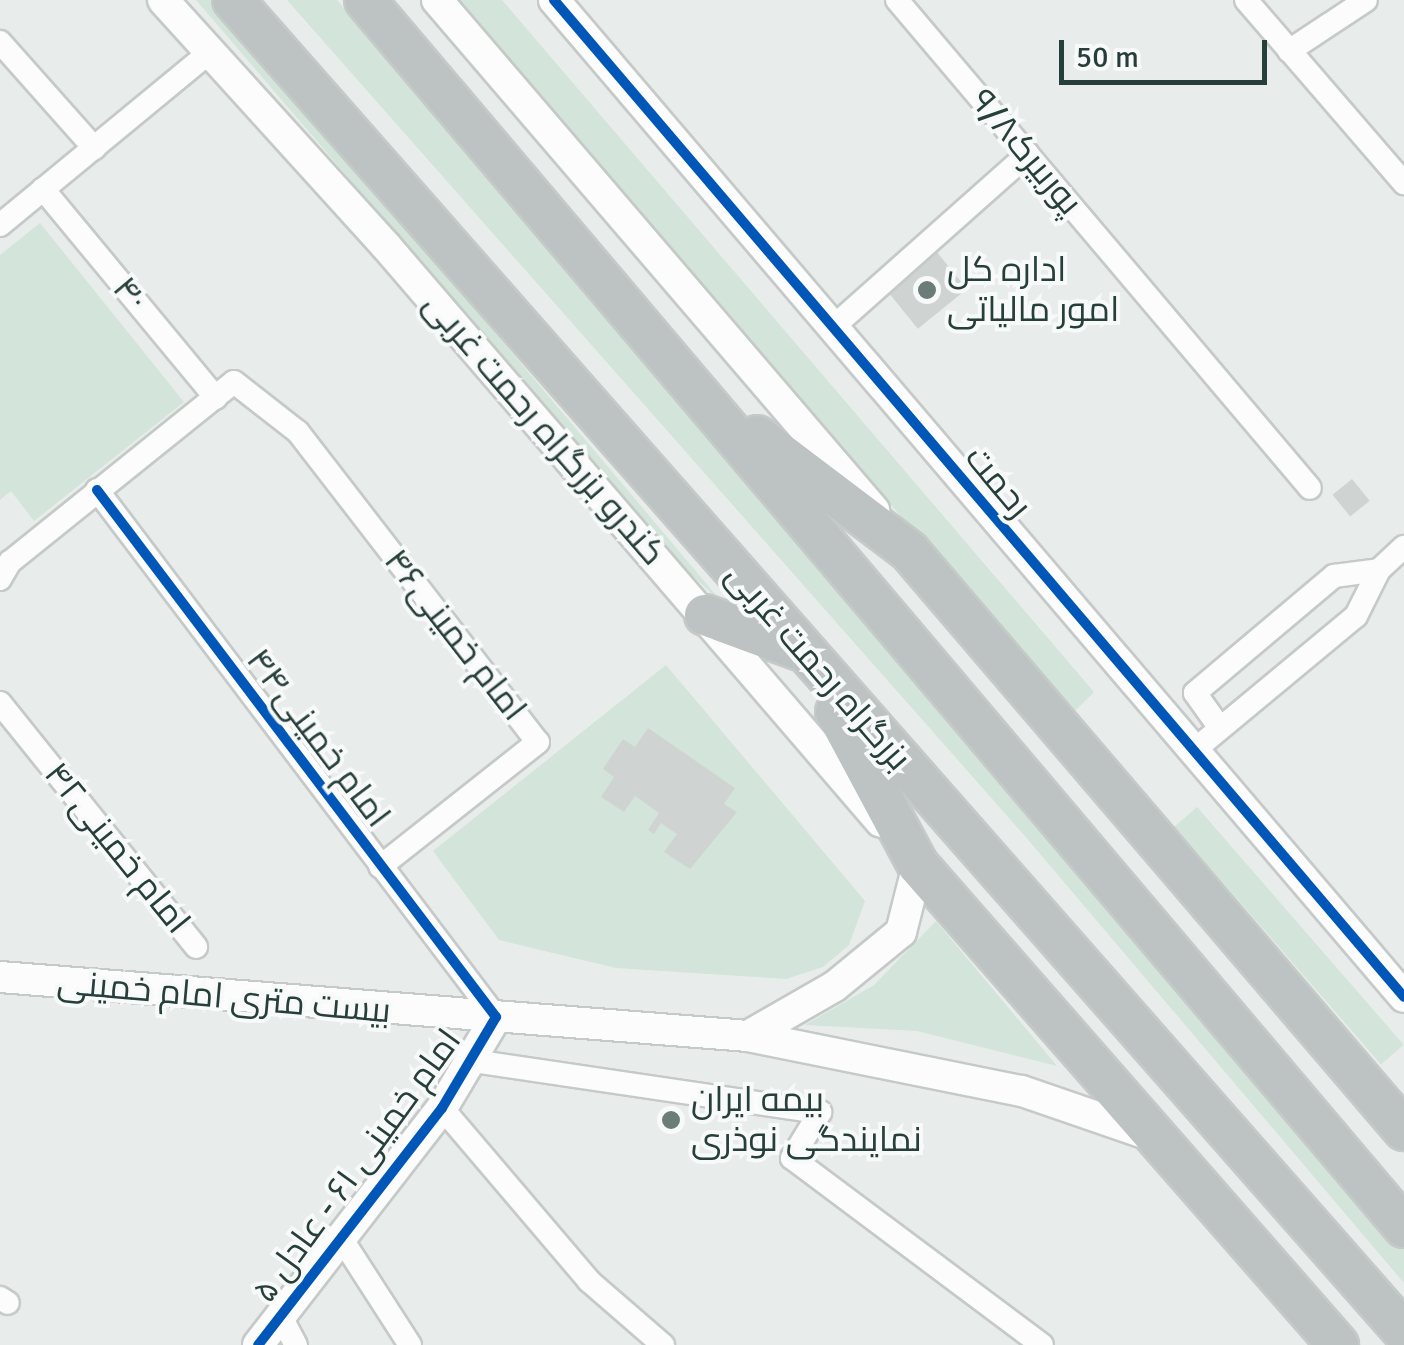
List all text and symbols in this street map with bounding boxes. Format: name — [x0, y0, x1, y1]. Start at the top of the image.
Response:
scale bar — [1064, 20, 1272, 82]
text: 50 m — [1076, 39, 1139, 76]
street label: پوربیرک۹/۸ — [961, 81, 1091, 223]
place label: اداره کل امور مالیاتی — [947, 249, 1119, 331]
street label: ۴۰ — [104, 268, 156, 320]
marker: اداره کل امور مالیاتی — [916, 279, 938, 301]
street label: کندرو بزرگراه رحمت غربی — [414, 284, 674, 574]
street label: رحمت — [956, 438, 1040, 526]
street label: امام خمینی۴۶ — [375, 541, 535, 729]
street label: بزرگراه رحمت غربی — [717, 555, 919, 779]
street label: ۴۴امام خمینی — [237, 640, 399, 836]
street label: امام خمینی۴۲ — [35, 754, 199, 942]
street label: بیست متری امام خمینی — [55, 961, 393, 1033]
street label: امام خمینی ۶۱ - عادل ۵ — [244, 1021, 470, 1311]
place label: بیمه ایران نمایندگی نوذری — [691, 1079, 922, 1161]
marker: بیمه ایران نمایندگی نوذری — [660, 1109, 682, 1131]

